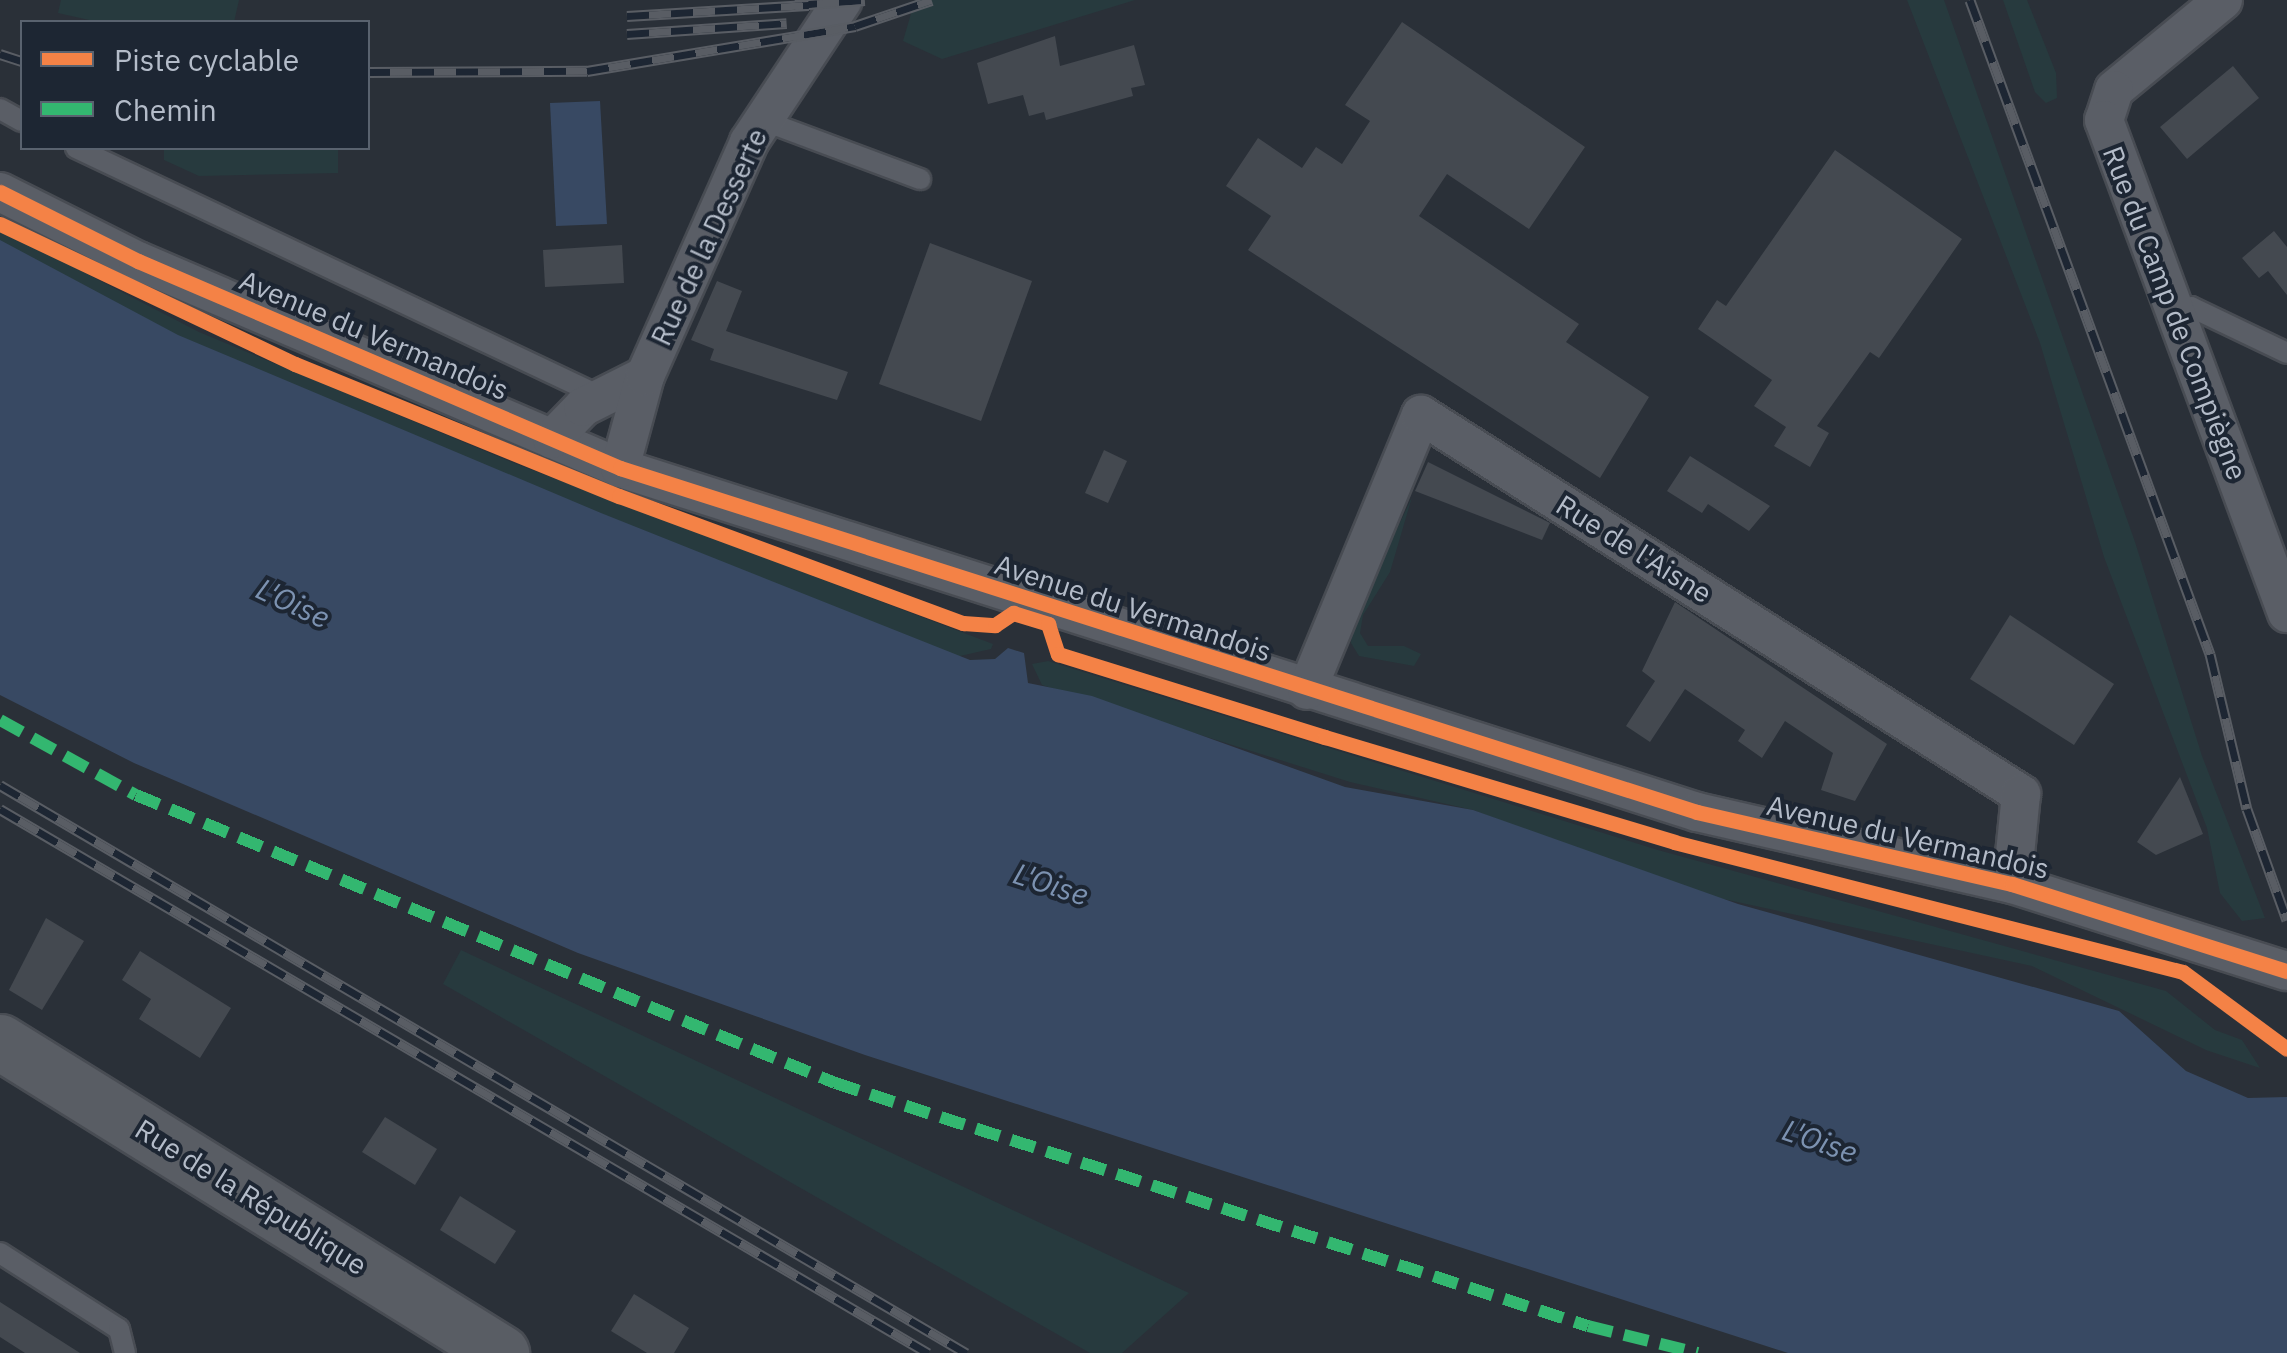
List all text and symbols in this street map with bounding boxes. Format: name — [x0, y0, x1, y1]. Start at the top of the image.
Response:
legend — [20, 20, 370, 150]
text: Piste cyclable — [114, 40, 299, 79]
text: Chemin — [114, 90, 217, 129]
street label: Rue de la Desserte — [644, 123, 774, 351]
street label: Rue du Camp de Compiègne — [2096, 141, 2254, 485]
street label: Avenue du Vermandois — [235, 263, 513, 407]
street label: Rue de l'Aisne — [1550, 488, 1718, 610]
street label: Avenue du Vermandois — [991, 547, 1275, 669]
water label: L'Oise — [251, 571, 335, 635]
street label: Avenue du Vermandois — [1764, 788, 2052, 886]
water label: L'Oise — [1009, 855, 1093, 913]
street label: Rue de la République — [129, 1112, 373, 1282]
water label: L'Oise — [1778, 1112, 1862, 1170]

